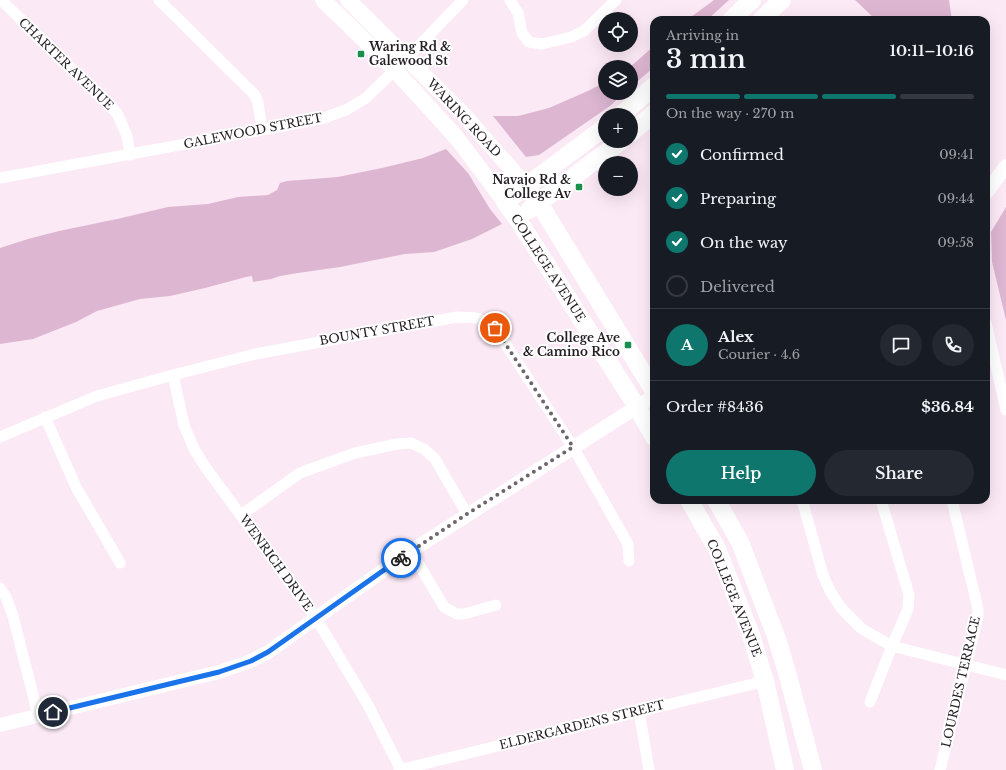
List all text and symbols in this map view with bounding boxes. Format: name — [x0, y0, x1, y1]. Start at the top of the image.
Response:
map controls — [598, 12, 638, 196]
button: locate — [598, 12, 638, 52]
street label: CHARTER AVENUE — [16, 15, 117, 113]
text: Arriving in — [666, 27, 739, 44]
place label: Waring Rd & Galewood St — [368, 39, 451, 68]
text: 10:11–10:16 — [889, 41, 974, 60]
text: 3 min — [666, 43, 746, 75]
marker: Waring Rd & Galewood St — [356, 49, 366, 59]
button: layers — [598, 60, 638, 100]
street label: WARING ROAD — [424, 75, 504, 160]
text: On the way · 270 m — [666, 105, 794, 122]
button: + — [598, 108, 638, 148]
street label: GALEWOOD STREET — [182, 110, 324, 151]
icon: check — [666, 143, 688, 165]
text: Confirmed — [700, 145, 784, 164]
text: 09:41 — [939, 146, 974, 163]
button: − — [598, 156, 638, 196]
place label: Navajo Rd & College Av — [492, 172, 572, 201]
marker: Navajo Rd & College Av — [574, 182, 584, 192]
icon: check — [666, 187, 688, 209]
text: Preparing — [700, 189, 776, 208]
text: 09:44 — [937, 190, 974, 207]
street label: COLLEGE AVENUE — [508, 211, 589, 325]
icon: check — [666, 231, 688, 253]
text: On the way — [700, 233, 788, 252]
text: 09:58 — [937, 234, 974, 251]
text: Delivered — [700, 277, 775, 296]
pin — [478, 311, 512, 345]
street label: BOUNTY STREET — [318, 313, 436, 348]
icon: bag — [484, 317, 506, 339]
button: chat — [880, 324, 922, 366]
button: phone — [932, 324, 974, 366]
text: Alex — [718, 327, 754, 346]
place label: College Ave & Camino Rico — [523, 330, 620, 359]
text: A — [681, 335, 693, 354]
marker: College Ave & Camino Rico — [623, 340, 633, 350]
text: Courier · 4.6 — [718, 346, 800, 363]
text: Order #8436 — [666, 397, 764, 416]
text: $36.84 — [921, 397, 974, 416]
button: Help — [666, 450, 816, 496]
button: Share — [824, 450, 974, 496]
street label: WENRICH DRIVE — [236, 511, 316, 614]
street label: COLLEGE AVENUE — [704, 537, 765, 659]
courier — [381, 538, 421, 578]
icon: bike — [390, 547, 412, 569]
street label: LOURDES TERRACE — [938, 615, 983, 749]
pin — [36, 695, 70, 729]
street label: ELDERGARDENS STREET — [498, 697, 666, 752]
icon: home — [42, 701, 64, 723]

